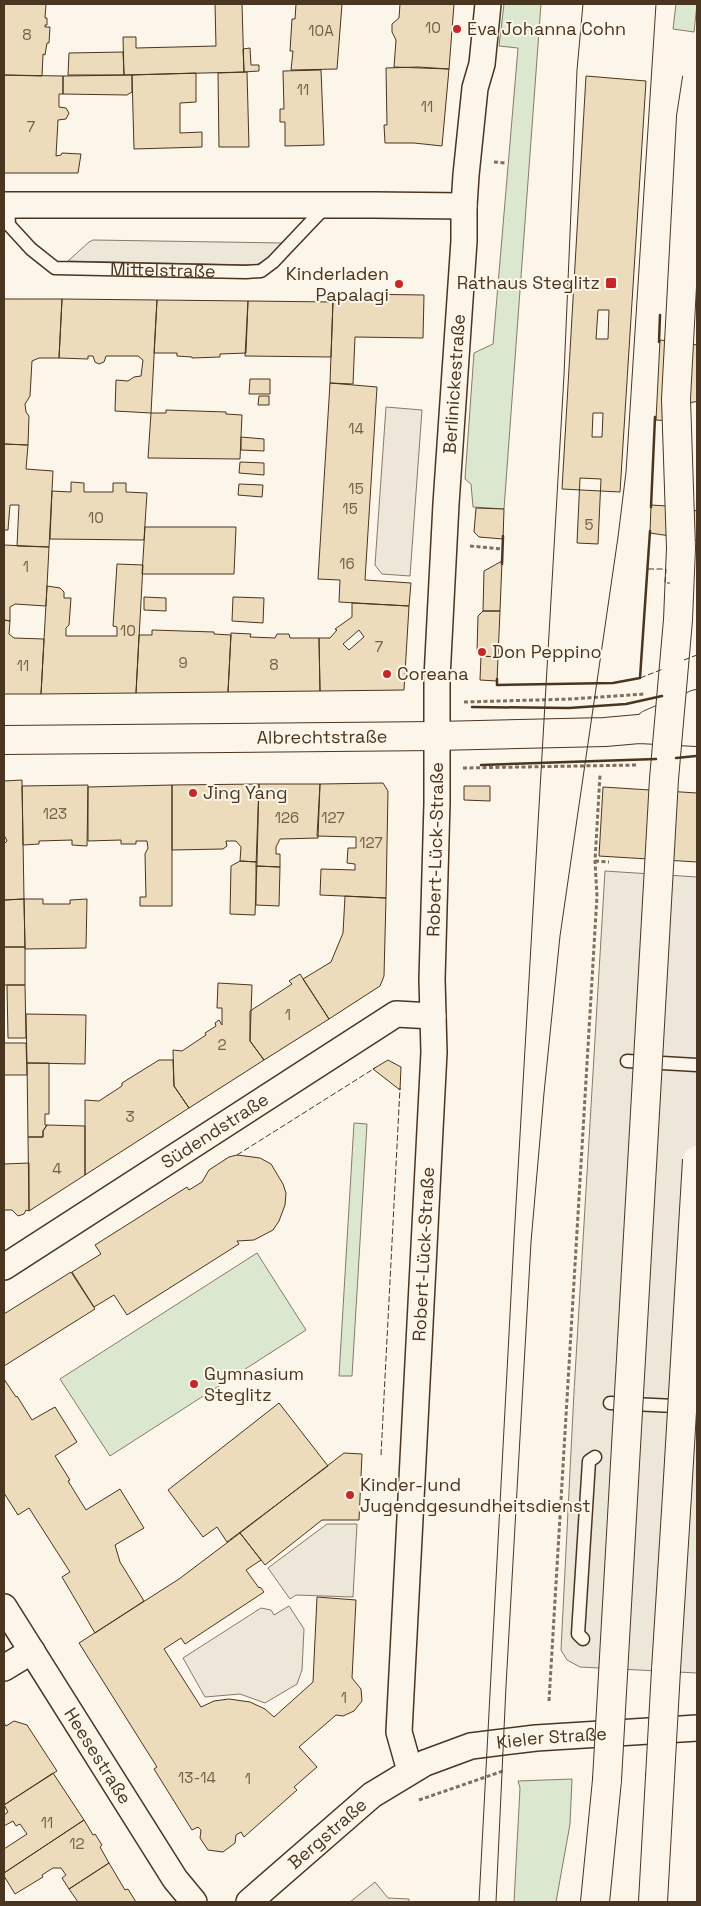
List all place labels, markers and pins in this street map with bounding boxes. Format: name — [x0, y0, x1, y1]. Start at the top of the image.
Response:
place label: Eva Johanna Cohn — [467, 17, 626, 40]
marker: Eva Johanna Cohn — [451, 23, 463, 35]
place label: Kinderladen Papalagi — [286, 262, 389, 306]
place label: Rathaus Steglitz — [457, 271, 600, 294]
marker: Rathaus Steglitz — [604, 276, 618, 290]
marker: Kinderladen Papalagi — [393, 278, 405, 290]
place label: Don Peppino — [492, 640, 602, 663]
marker: Don Peppino — [476, 646, 488, 658]
place label: Coreana — [397, 662, 469, 685]
marker: Coreana — [381, 668, 393, 680]
place label: Jing Yang — [203, 781, 288, 804]
marker: Jing Yang — [187, 787, 199, 799]
place label: Gymnasium Steglitz — [204, 1362, 304, 1406]
marker: Gymnasium Steglitz — [188, 1378, 200, 1390]
place label: Kinder- und Jugendgesundheitsdienst — [360, 1473, 591, 1517]
marker: Kinder- und Jugendgesundheitsdienst — [344, 1489, 356, 1501]

